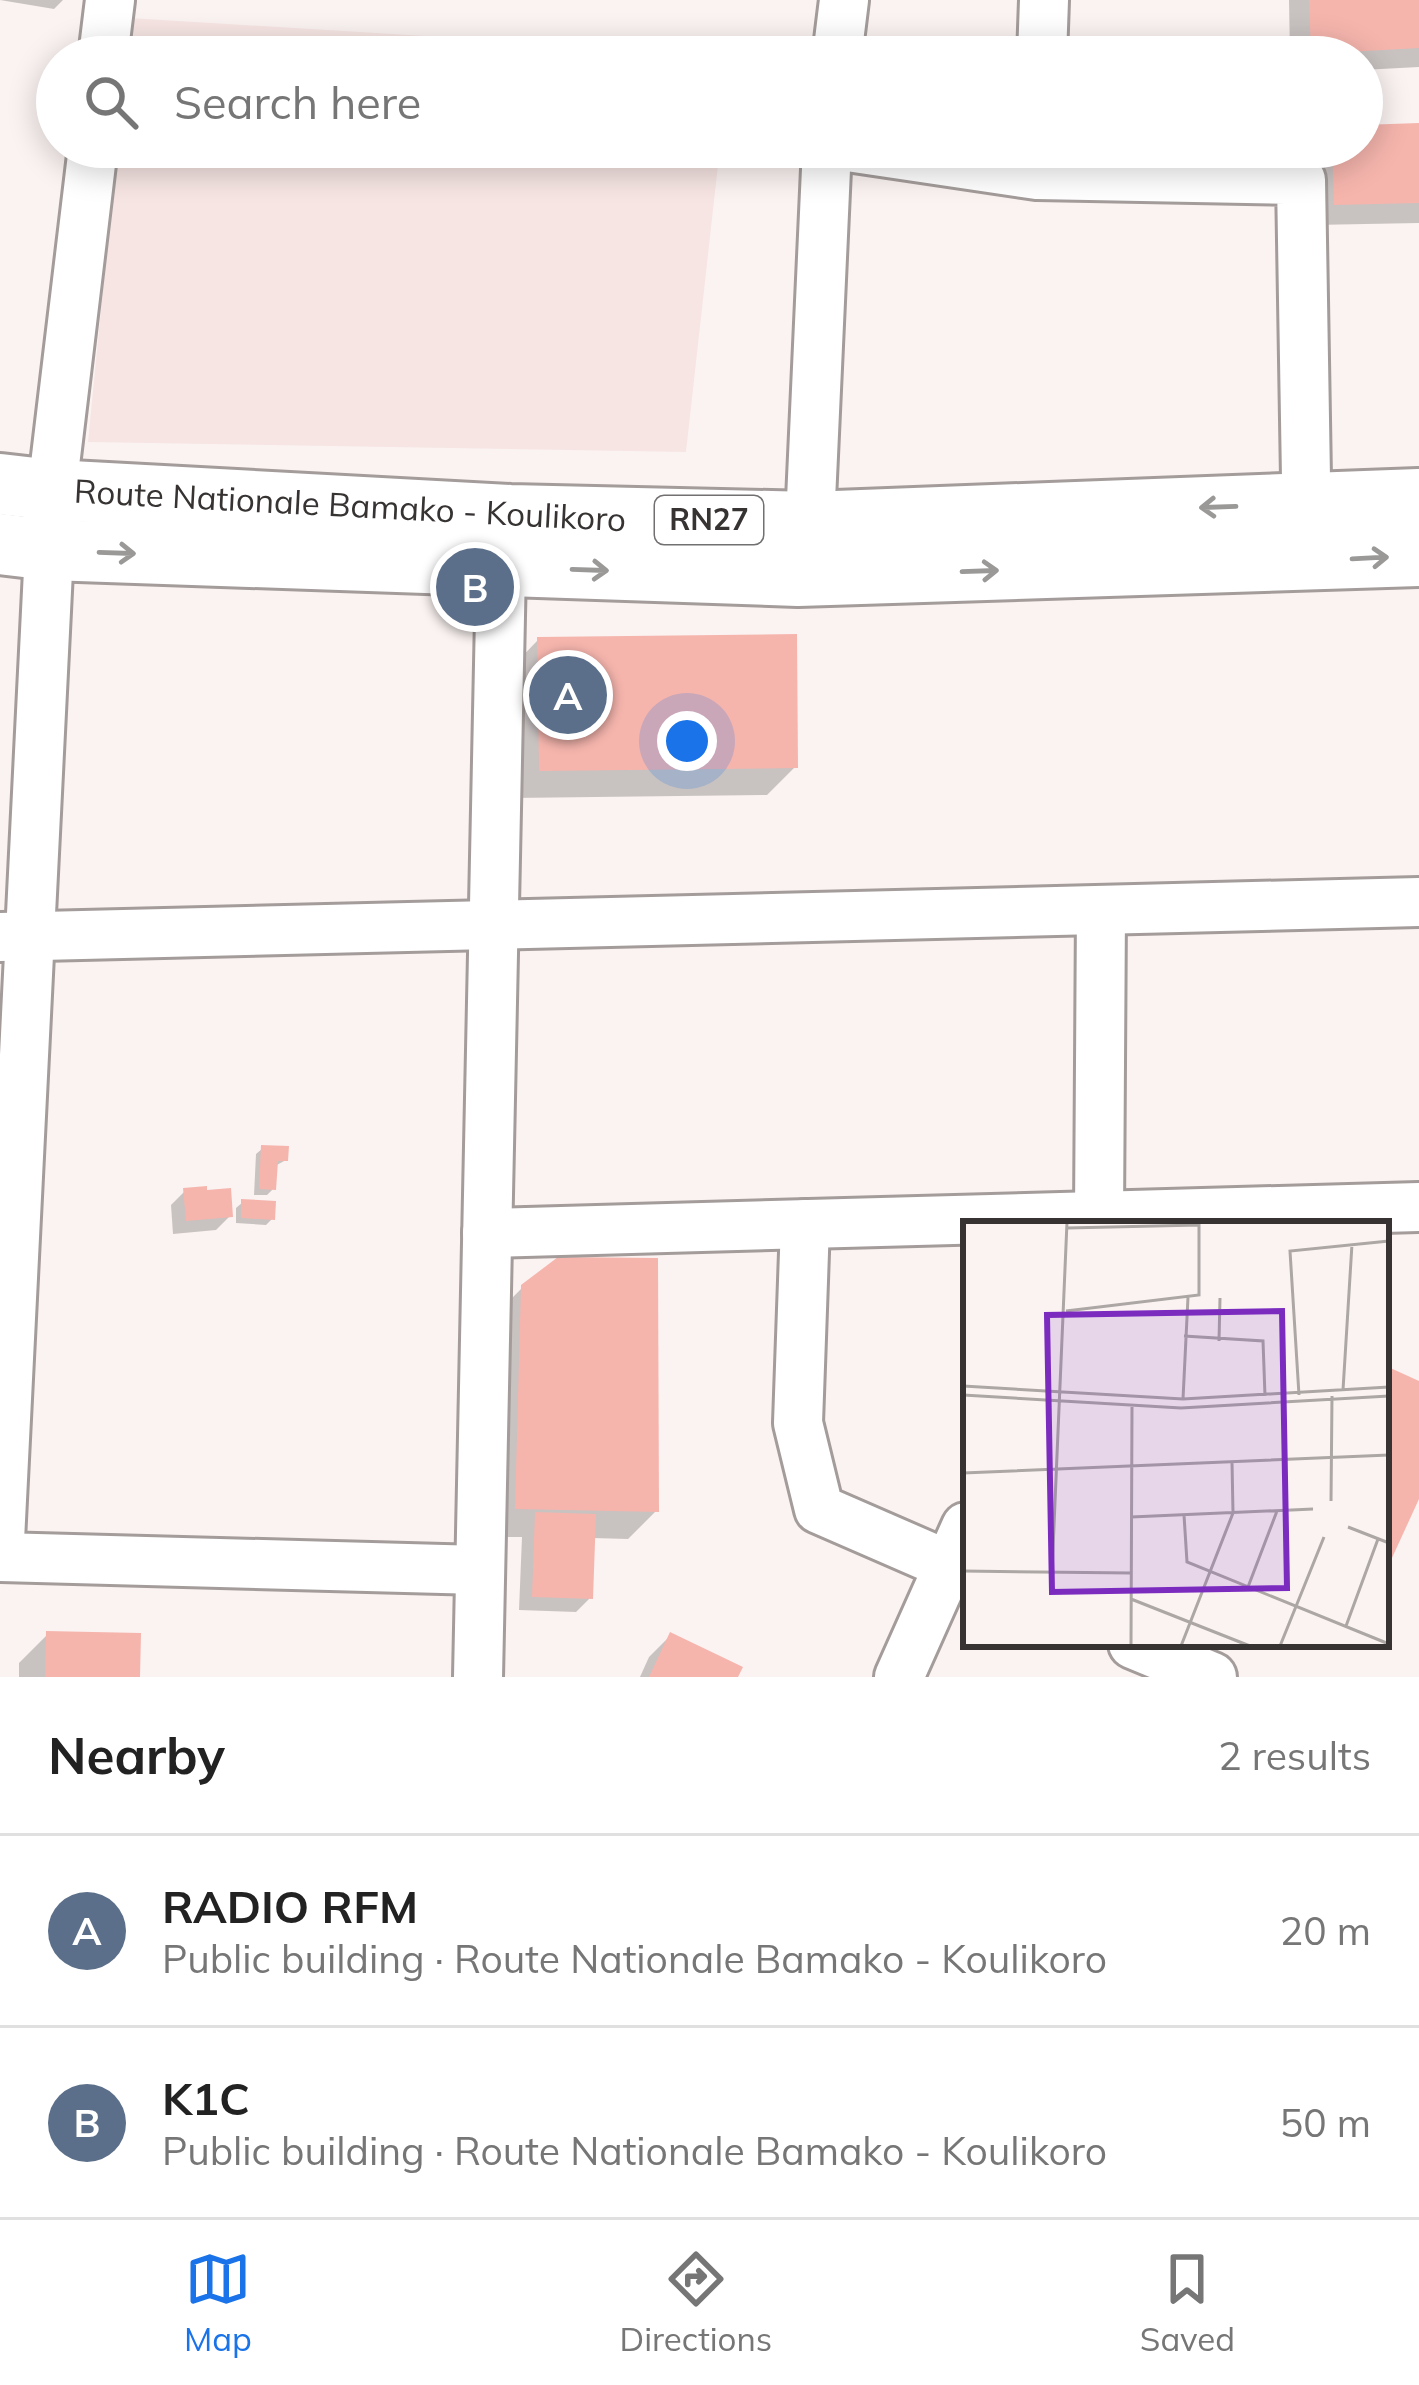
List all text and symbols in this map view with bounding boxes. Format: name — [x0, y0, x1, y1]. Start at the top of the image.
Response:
search box — [36, 36, 1383, 168]
icon: search — [78, 69, 144, 135]
text: Search here — [174, 74, 421, 130]
street label: Route Nationale Bamako - Koulikoro — [73, 470, 627, 539]
road number: RN27 — [655, 496, 763, 544]
one-way arrow — [1199, 496, 1238, 519]
one-way arrow — [97, 542, 136, 565]
pin: B — [436, 542, 514, 632]
one-way arrow — [1350, 546, 1389, 569]
one-way arrow — [570, 559, 609, 582]
one-way arrow — [960, 559, 999, 582]
pin: A — [529, 650, 607, 740]
your location — [657, 711, 717, 771]
inset map — [963, 1221, 1389, 1647]
text: Nearby — [48, 1723, 225, 1787]
text: 2 results — [1218, 1731, 1371, 1780]
text: RADIO RFM — [162, 1878, 418, 1934]
text: A — [72, 1906, 102, 1955]
text: 20 m — [1280, 1906, 1371, 1955]
text: Public building · Route Nationale Bamako - Koulikoro — [162, 1934, 1107, 1983]
text: K1C — [162, 2070, 250, 2126]
text: B — [74, 2098, 100, 2147]
text: 50 m — [1280, 2098, 1371, 2147]
text: Public building · Route Nationale Bamako - Koulikoro — [162, 2126, 1107, 2175]
tab: Map — [184, 2246, 252, 2359]
tab: Directions — [620, 2246, 772, 2359]
tab: Saved — [1140, 2246, 1235, 2359]

